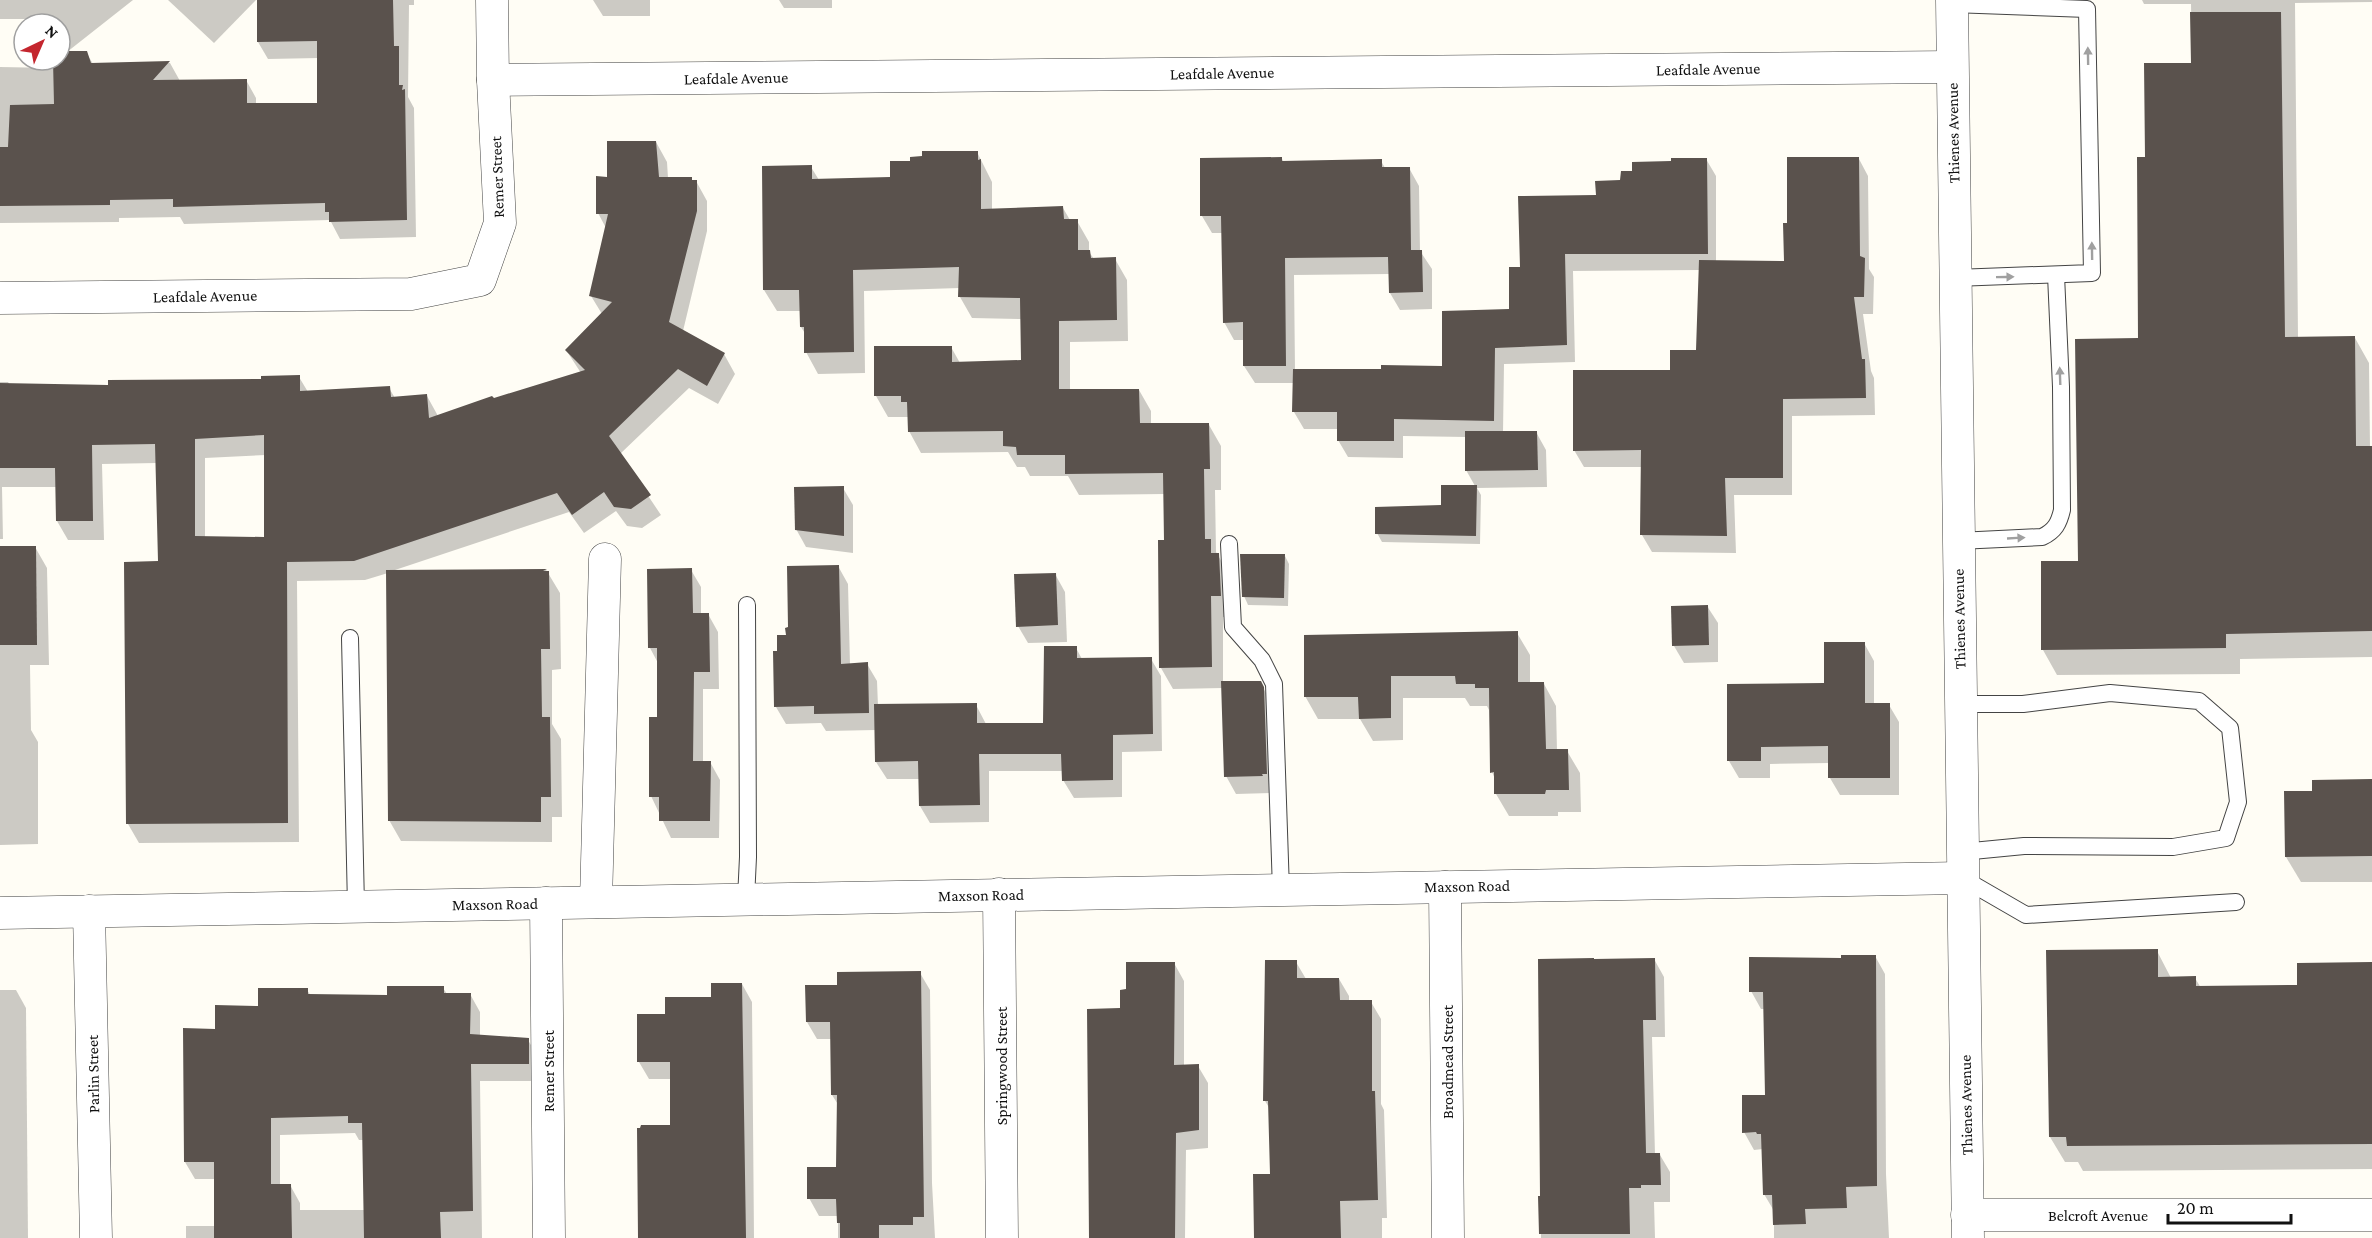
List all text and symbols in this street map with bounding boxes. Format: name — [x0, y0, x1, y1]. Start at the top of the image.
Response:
north arrow — [12, 12, 72, 72]
text: N — [42, 22, 62, 42]
one-way arrow — [2083, 46, 2092, 65]
street label: Leafdale Avenue — [1656, 60, 1760, 78]
street label: Leafdale Avenue — [1170, 64, 1274, 82]
street label: Leafdale Avenue — [684, 69, 788, 87]
street label: Thienes Avenue — [1944, 83, 1962, 183]
street label: Remer Street — [487, 135, 507, 218]
one-way arrow — [2087, 241, 2096, 260]
one-way arrow — [1996, 272, 2015, 281]
street label: Leafdale Avenue — [153, 287, 257, 305]
one-way arrow — [2056, 367, 2065, 386]
one-way arrow — [2007, 534, 2026, 543]
street label: Thienes Avenue — [1950, 569, 1968, 669]
street label: Maxson Road — [1424, 877, 1511, 895]
street label: Maxson Road — [938, 886, 1025, 904]
street label: Maxson Road — [452, 895, 539, 913]
street label: Broadmead Street — [1439, 1004, 1456, 1119]
street label: Springwood Street — [993, 1006, 1011, 1125]
street label: Remer Street — [540, 1029, 557, 1112]
street label: Parlin Street — [84, 1034, 102, 1113]
street label: Thienes Avenue — [1957, 1055, 1975, 1155]
scale bar — [2168, 1187, 2291, 1225]
text: 20 m — [2177, 1198, 2214, 1218]
street label: Belcroft Avenue — [2048, 1207, 2148, 1224]

